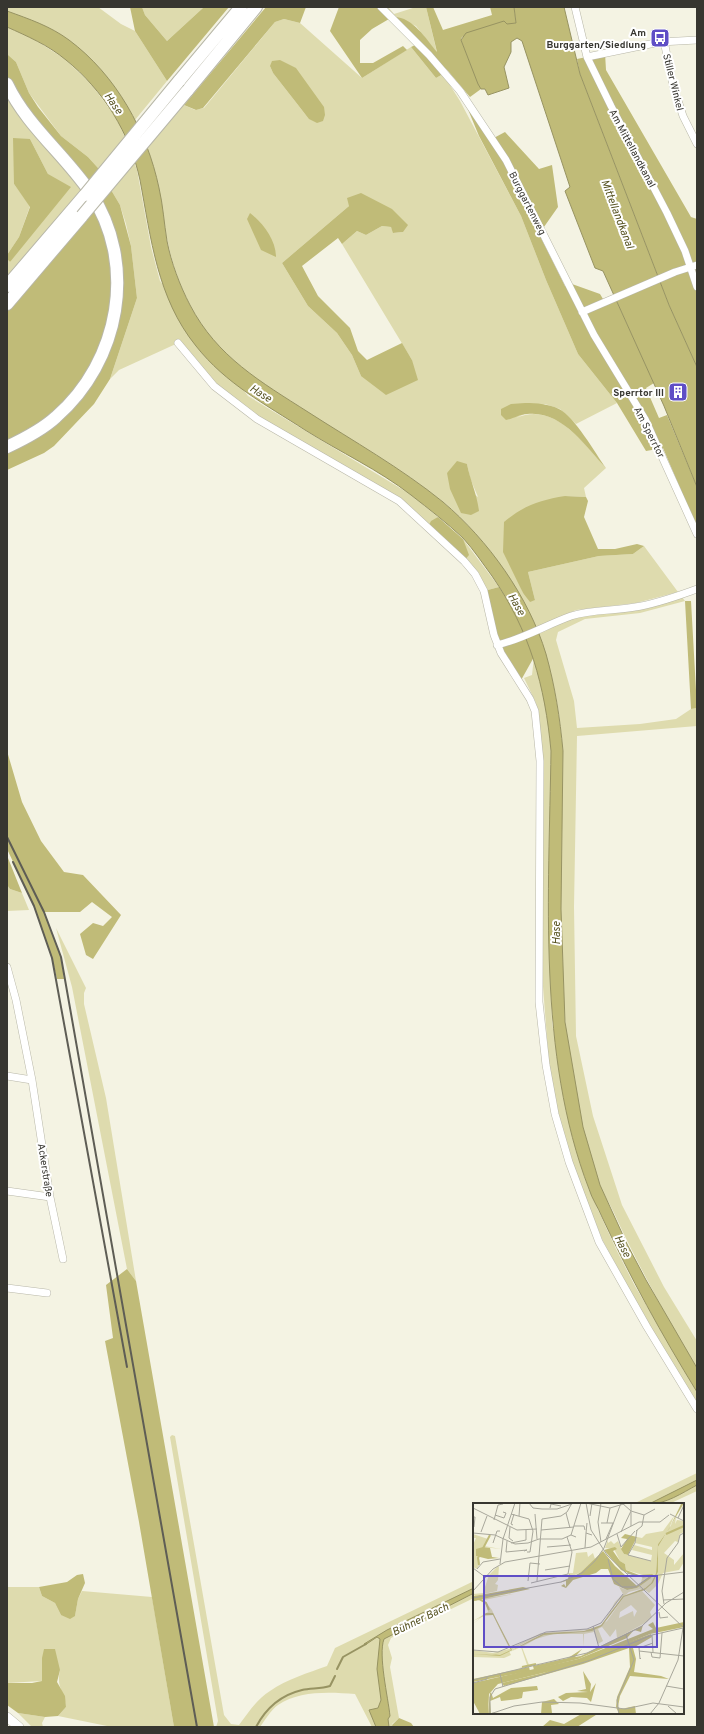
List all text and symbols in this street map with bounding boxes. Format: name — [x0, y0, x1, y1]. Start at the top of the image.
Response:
place label: Am Burggarten/Siedlung — [546, 27, 646, 52]
bus stop icon: Am Burggarten/Siedlung — [649, 27, 671, 49]
street label: Stiller Winkel — [659, 52, 686, 112]
water label: Hase — [101, 90, 126, 117]
street label: Am Mittellandkanal — [606, 107, 658, 190]
street label: Burggartenweg — [505, 170, 548, 238]
water label: Mittellandkanal — [597, 178, 637, 252]
building icon: Sperrtor III — [667, 381, 689, 403]
water label: Hase — [247, 382, 274, 406]
place label: Sperrtor III — [613, 387, 664, 400]
street label: Am Sperrtor — [630, 405, 667, 461]
water label: Hase — [504, 591, 528, 618]
water label: Hase — [550, 921, 564, 945]
street label: Ackerstraße — [34, 1143, 55, 1198]
water label: Hase — [611, 1233, 634, 1260]
inset map — [473, 1503, 684, 1714]
water label: Bühner Bach — [390, 1600, 451, 1640]

